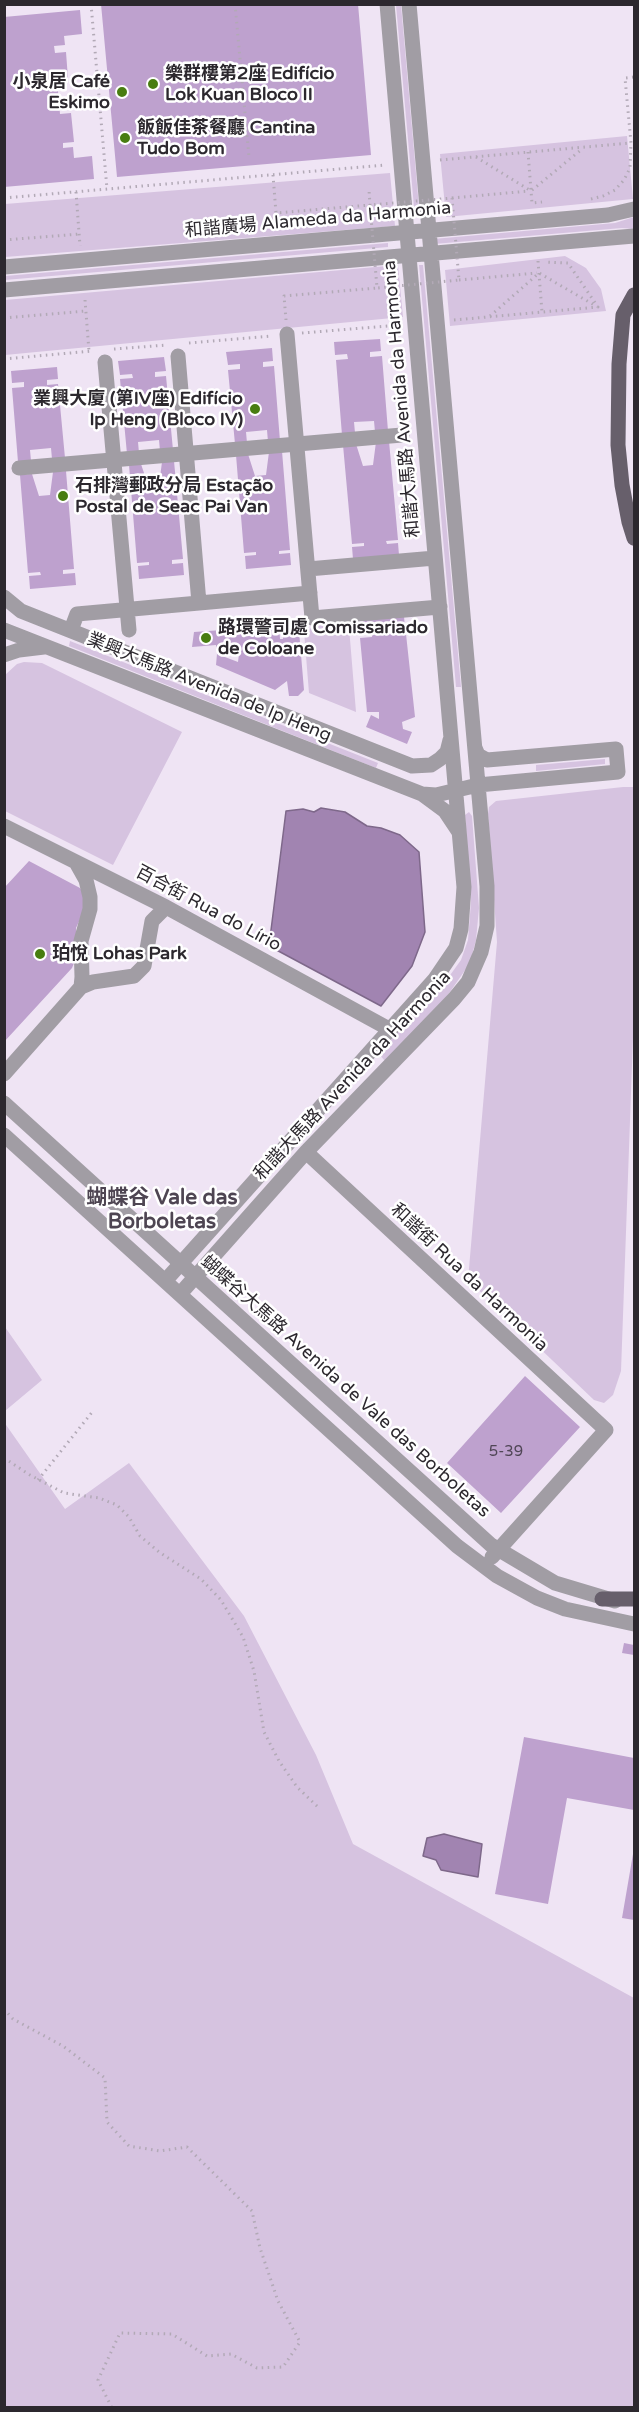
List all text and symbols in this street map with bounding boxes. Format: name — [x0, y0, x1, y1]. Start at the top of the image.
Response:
place label: 樂群樓第2座 Edifício Lok Kuan Bloco II — [165, 63, 334, 106]
place label: 小泉居 Café Eskimo — [12, 71, 110, 113]
marker: 樂群樓第2座 Edifício Lok Kuan Bloco II — [146, 77, 160, 91]
marker: 小泉居 Café Eskimo — [115, 85, 129, 99]
place label: 飯飯佳茶餐廳 Cantina Tudo Bom — [137, 117, 315, 160]
marker: 飯飯佳茶餐廳 Cantina Tudo Bom — [118, 131, 132, 145]
street label: 和諧廣場 Alameda da Harmonia — [184, 198, 452, 242]
street label: 和諧大馬路 Avenida da Harmonia — [379, 259, 425, 539]
place label: 業興大廈 (第IV座) Edifício Ip Heng (Bloco IV) — [33, 388, 243, 430]
marker: 業興大廈 (第IV座) Edifício Ip Heng (Bloco IV) — [248, 402, 262, 416]
place label: 石排灣郵政分局 Estação Postal de Seac Pai Van — [75, 475, 273, 518]
marker: 石排灣郵政分局 Estação Postal de Seac Pai Van — [56, 489, 70, 503]
place label: 路環警司處 Comissariado de Coloane — [218, 617, 428, 660]
street label: 業興大馬路 Avenida de Ip Heng — [84, 629, 334, 747]
marker: 路環警司處 Comissariado de Coloane — [199, 631, 213, 645]
street label: 百合街 Rua do Lírio — [132, 862, 284, 956]
place label: 珀悅 Lohas Park — [52, 943, 187, 965]
marker: 珀悅 Lohas Park — [33, 947, 47, 961]
street label: 和諧大馬路 Avenida da Harmonia — [250, 967, 456, 1185]
district label: 蝴蝶谷 Vale das Borboletas — [86, 1185, 238, 1235]
street label: 和諧街 Rua da Harmonia — [386, 1200, 552, 1356]
street label: 蝴蝶谷大馬路 Avenida de Vale das Borboletas — [196, 1251, 494, 1523]
house number: 5-39 — [489, 1443, 523, 1461]

